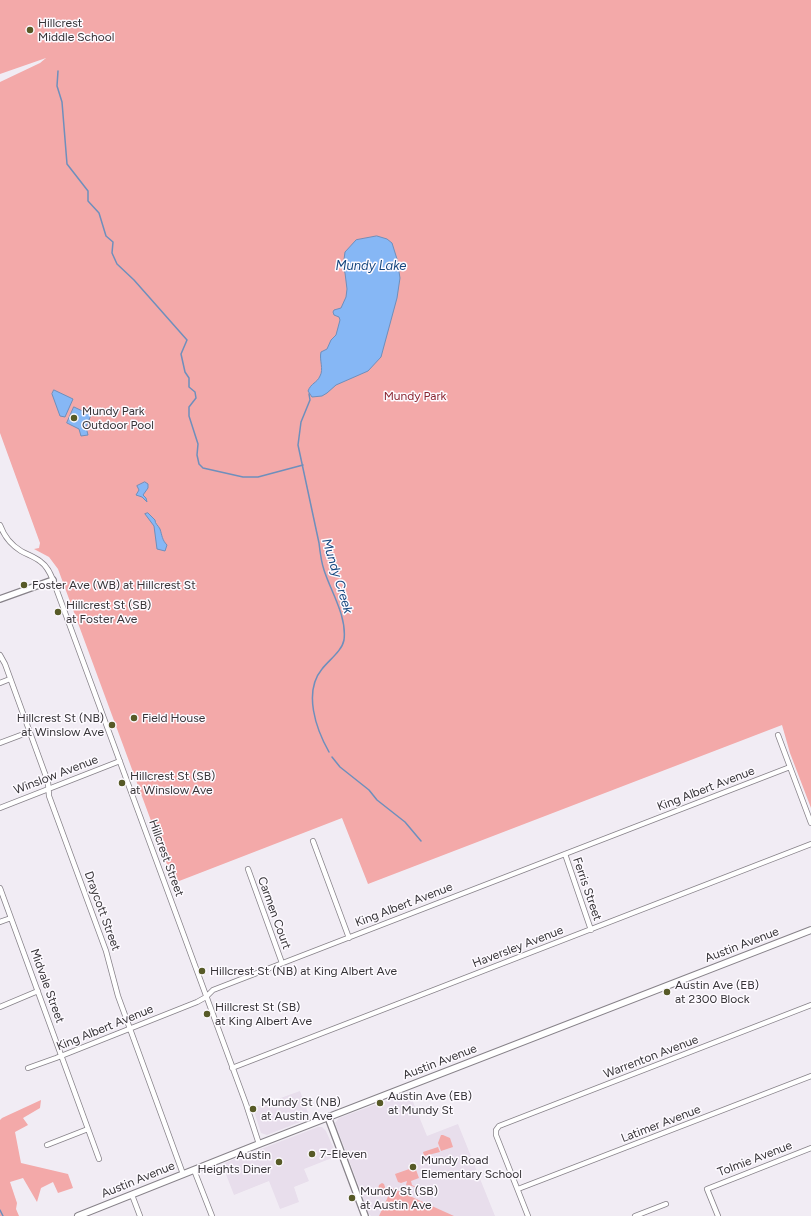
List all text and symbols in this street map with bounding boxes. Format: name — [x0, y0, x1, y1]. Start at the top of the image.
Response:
place label: Hillcrest Middle School — [38, 16, 114, 44]
marker: Hillcrest Middle School — [25, 25, 35, 35]
water label: Mundy Lake — [336, 258, 406, 274]
park label: Mundy Park — [384, 389, 446, 403]
place label: Mundy Park Outdoor Pool — [82, 404, 154, 432]
marker: Mundy Park Outdoor Pool — [69, 413, 79, 423]
water label: Mundy Creek — [318, 537, 356, 615]
place label: Foster Ave (WB) at Hillcrest St — [32, 578, 196, 592]
marker: Foster Ave (WB) at Hillcrest St — [19, 580, 29, 590]
place label: Hillcrest St (SB) at Foster Ave — [66, 598, 151, 626]
marker: Hillcrest St (SB) at Foster Ave — [53, 607, 63, 617]
place label: Hillcrest St (NB) at Winslow Ave — [17, 711, 104, 739]
place label: Field House — [142, 711, 205, 725]
marker: Field House — [129, 713, 139, 723]
marker: Hillcrest St (NB) at Winslow Ave — [107, 720, 117, 730]
street label: Winslow Avenue — [12, 752, 100, 798]
street label: King Albert Avenue — [655, 764, 757, 814]
place label: Hillcrest St (SB) at Winslow Ave — [130, 769, 215, 797]
marker: Hillcrest St (SB) at Winslow Ave — [117, 778, 127, 788]
street label: Hillcrest Street — [145, 818, 187, 898]
street label: Ferris Street — [569, 855, 605, 923]
street label: Draycott Street — [81, 869, 123, 953]
street label: Carmen Court — [254, 875, 294, 951]
street label: King Albert Avenue — [353, 880, 455, 930]
street label: Haversley Avenue — [471, 923, 565, 971]
street label: Austin Avenue — [703, 924, 781, 966]
street label: Midvale Street — [27, 947, 67, 1025]
place label: Hillcrest St (NB) at King Albert Ave — [210, 964, 397, 978]
marker: Hillcrest St (NB) at King Albert Ave — [197, 966, 207, 976]
place label: Austin Ave (EB) at 2300 Block — [675, 978, 759, 1006]
marker: Austin Ave (EB) at 2300 Block — [662, 987, 672, 997]
place label: Hillcrest St (SB) at King Albert Ave — [215, 1000, 312, 1028]
street label: King Albert Avenue — [54, 1002, 156, 1054]
marker: Hillcrest St (SB) at King Albert Ave — [202, 1009, 212, 1019]
street label: Warrenton Avenue — [602, 1032, 700, 1082]
street label: Austin Avenue — [401, 1041, 479, 1083]
place label: Austin Ave (EB) at Mundy St — [388, 1089, 472, 1117]
place label: Mundy St (NB) at Austin Ave — [261, 1095, 341, 1123]
marker: Austin Ave (EB) at Mundy St — [375, 1098, 385, 1108]
street label: Latimer Avenue — [619, 1102, 703, 1146]
marker: Mundy St (NB) at Austin Ave — [248, 1104, 258, 1114]
street label: Tolmie Avenue — [716, 1138, 794, 1180]
place label: 7-Eleven — [320, 1147, 367, 1161]
place label: Austin Heights Diner — [197, 1148, 271, 1176]
marker: 7-Eleven — [307, 1149, 317, 1159]
place label: Mundy Road Elementary School — [421, 1153, 522, 1181]
marker: Austin Heights Diner — [274, 1157, 284, 1167]
street label: Austin Avenue — [99, 1159, 177, 1201]
marker: Mundy Road Elementary School — [408, 1162, 418, 1172]
place label: Mundy St (SB) at Austin Ave — [360, 1184, 438, 1212]
marker: Mundy St (SB) at Austin Ave — [347, 1193, 357, 1203]

